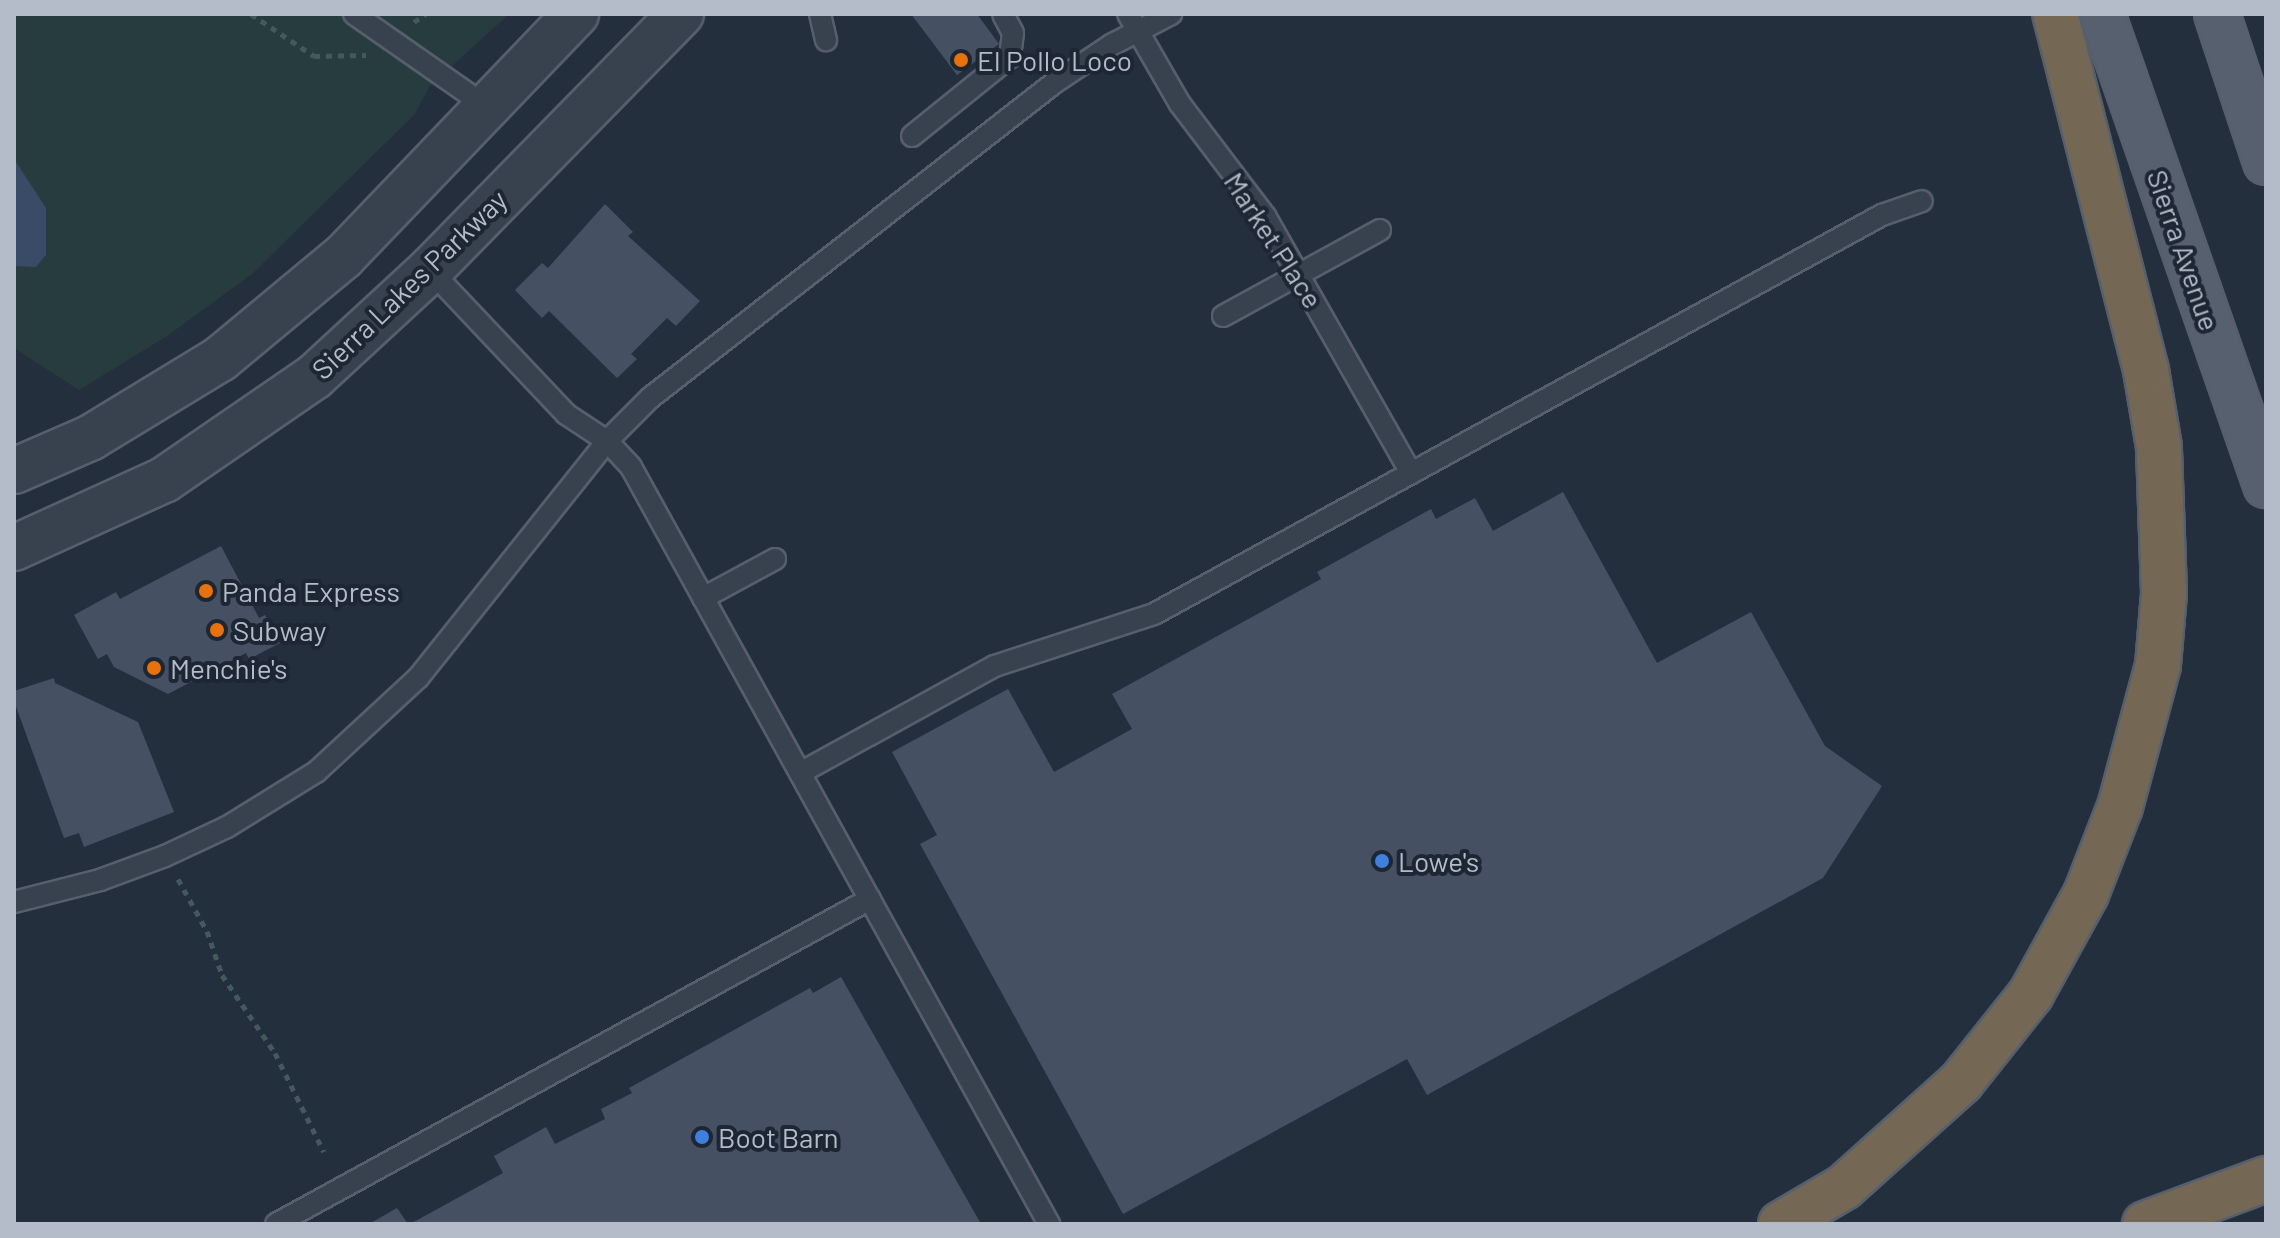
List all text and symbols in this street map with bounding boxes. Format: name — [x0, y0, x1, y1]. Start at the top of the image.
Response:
place label: El Pollo Loco — [977, 43, 1132, 77]
marker: El Pollo Loco — [952, 51, 970, 69]
street label: Sierra Avenue — [2141, 165, 2227, 335]
street label: Market Place — [1218, 166, 1330, 314]
street label: Sierra Lakes Parkway — [305, 182, 513, 386]
place label: Panda Express — [222, 574, 400, 608]
marker: Panda Express — [197, 582, 215, 600]
place label: Subway — [233, 613, 326, 647]
marker: Subway — [208, 621, 226, 639]
place label: Menchie's — [170, 651, 287, 685]
marker: Menchie's — [145, 659, 163, 677]
place label: Lowe's — [1398, 844, 1479, 878]
marker: Lowe's — [1373, 852, 1391, 870]
place label: Boot Barn — [718, 1120, 839, 1154]
marker: Boot Barn — [693, 1128, 711, 1146]

